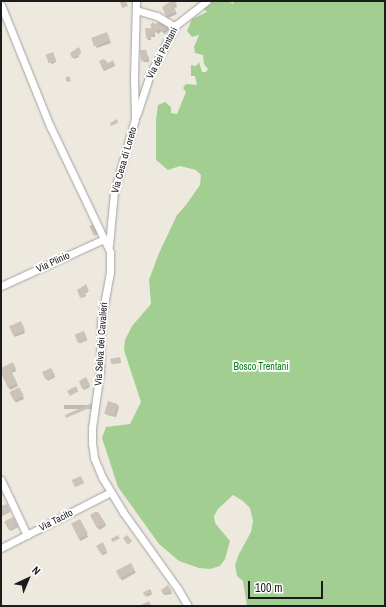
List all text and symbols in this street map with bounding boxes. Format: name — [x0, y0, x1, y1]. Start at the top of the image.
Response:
street label: Via dei Pantani — [144, 25, 180, 81]
street label: Via Cesa di Loreto — [109, 126, 139, 194]
street label: Via Plinio — [34, 249, 72, 275]
street label: Via Selva dei Cavalieri — [92, 302, 110, 386]
park label: Bosco Trentani — [233, 361, 289, 373]
street label: Via Tacito — [37, 506, 75, 534]
north arrow — [8, 559, 48, 599]
text: N — [29, 563, 44, 578]
scale bar — [250, 573, 325, 599]
text: 100 m — [255, 580, 282, 596]

